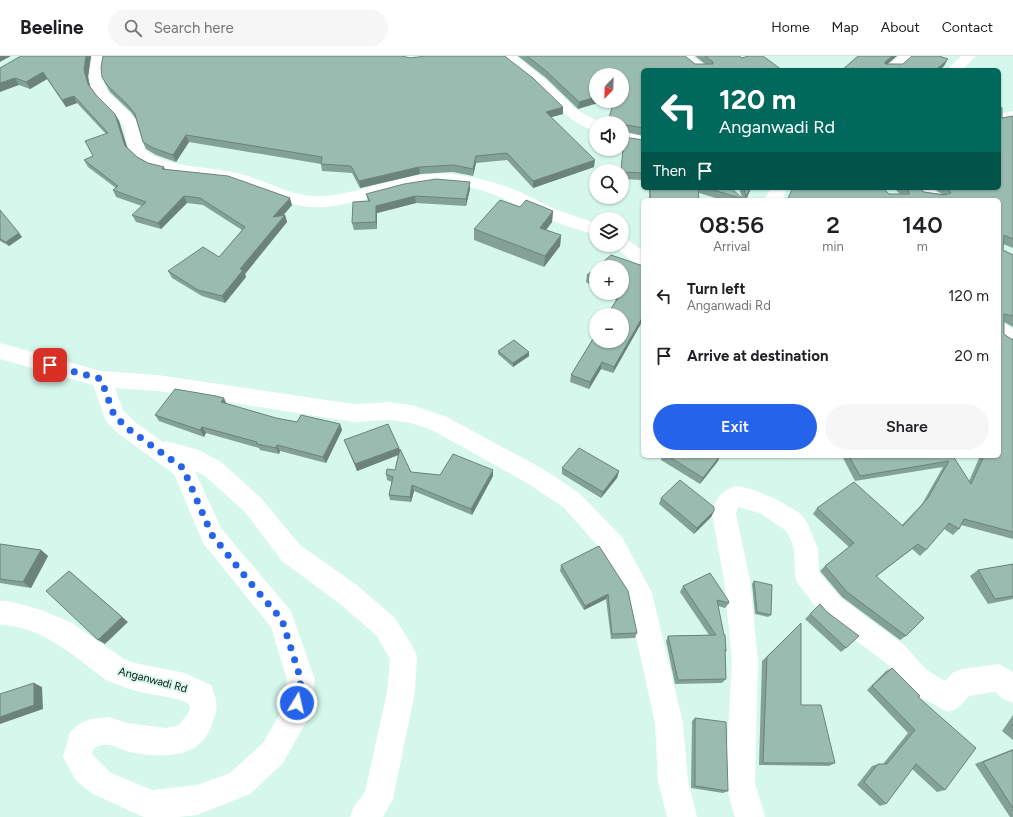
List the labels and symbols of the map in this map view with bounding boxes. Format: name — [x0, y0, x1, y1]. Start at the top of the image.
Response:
north arrow — [589, 68, 629, 108]
pin — [33, 348, 67, 382]
street label: Anganwadi Rd — [117, 665, 189, 695]
position arrow — [276, 682, 318, 724]

